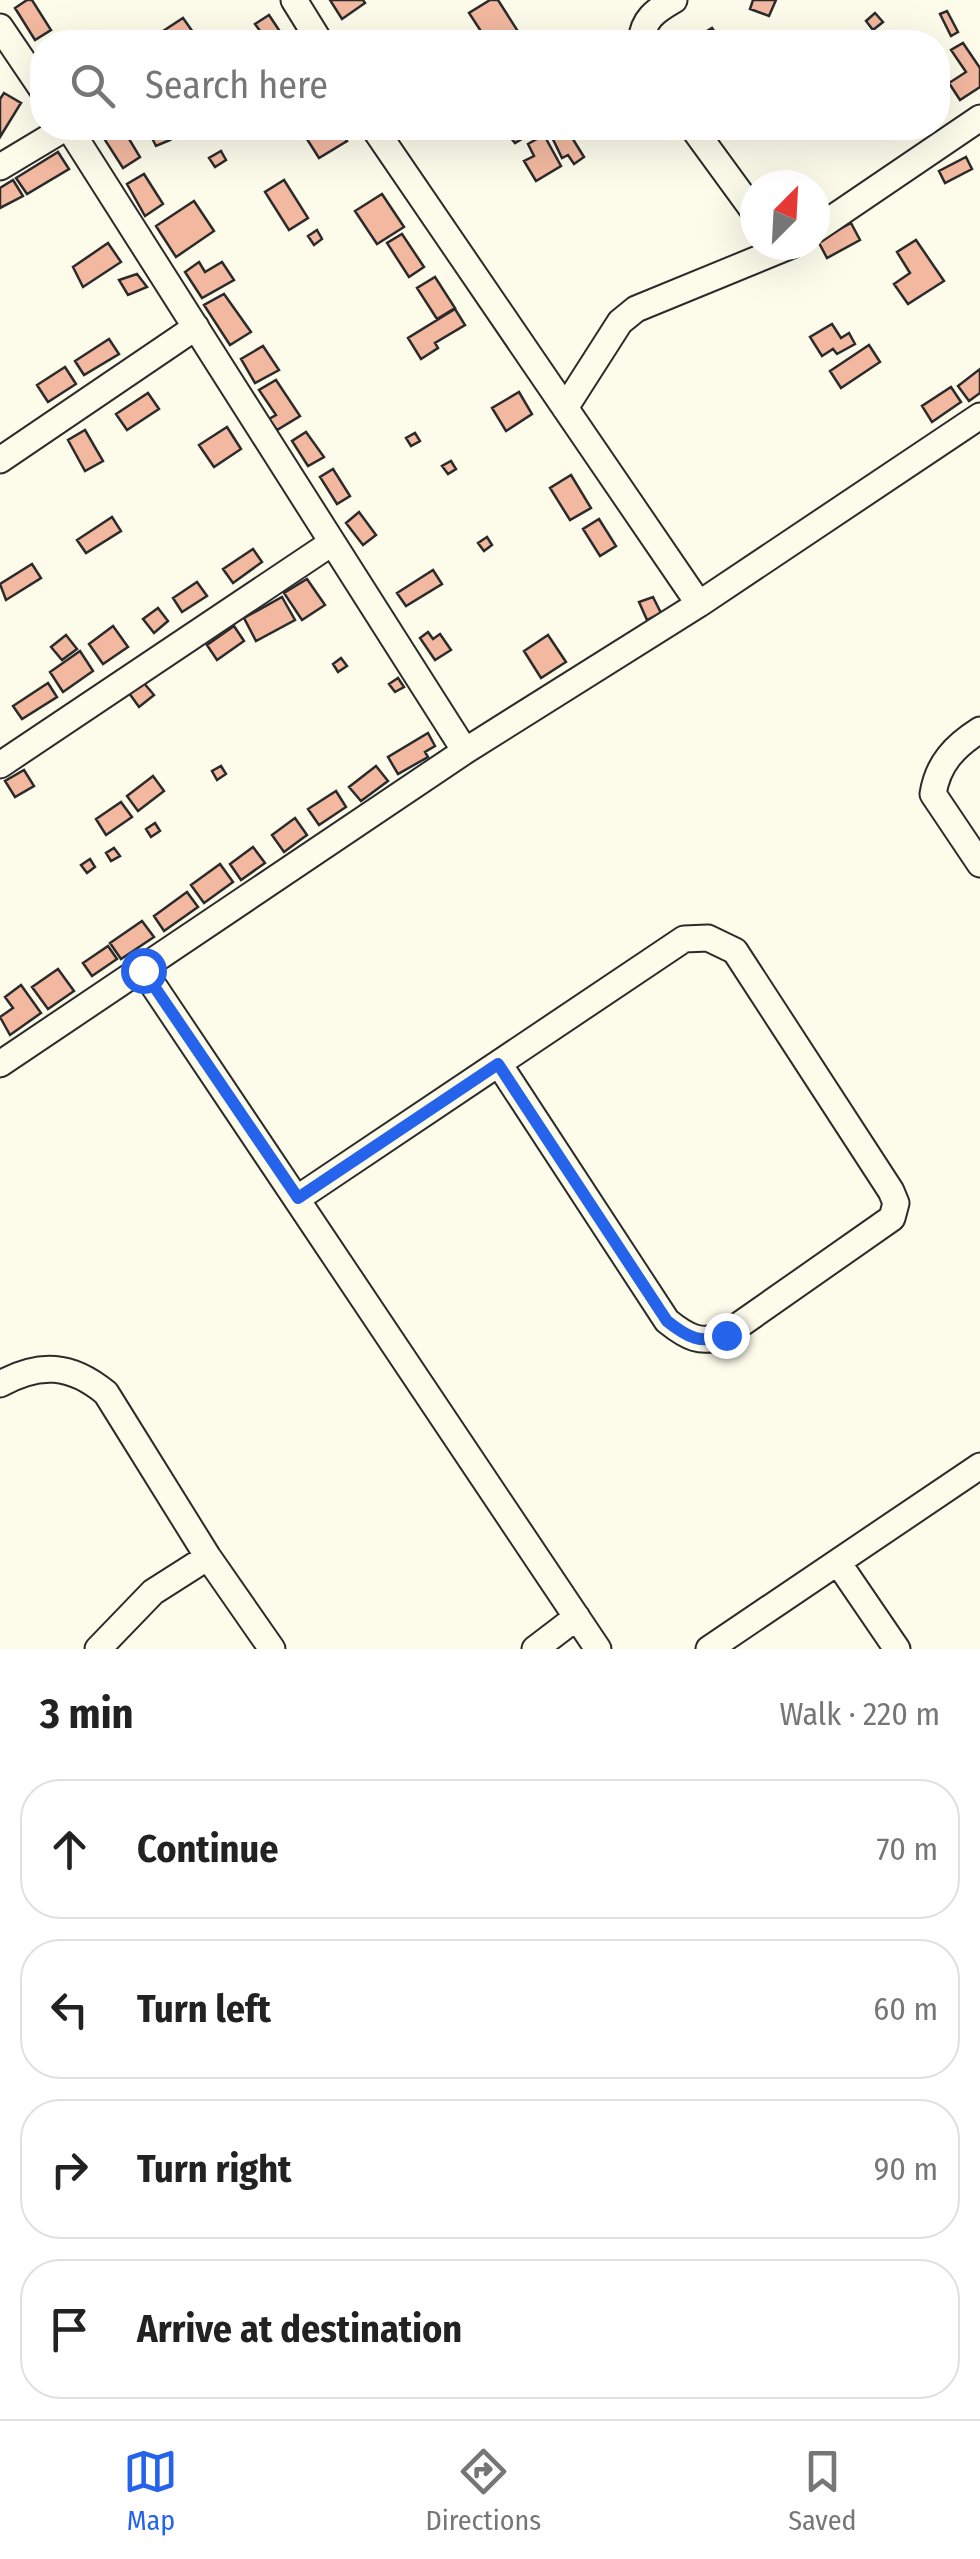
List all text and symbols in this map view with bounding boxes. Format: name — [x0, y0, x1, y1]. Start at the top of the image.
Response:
search box — [30, 30, 950, 140]
icon: search — [65, 58, 120, 113]
text: Search here — [145, 62, 328, 108]
north arrow — [740, 170, 830, 260]
route start — [121, 948, 167, 994]
route end — [704, 1313, 750, 1359]
text: 3 min — [40, 1689, 134, 1739]
text: Walk · 220 m — [779, 1695, 940, 1733]
icon: ahead — [42, 1822, 97, 1877]
text: Continue — [137, 1826, 278, 1872]
text: 70 m — [877, 1830, 938, 1868]
icon: left — [42, 1982, 97, 2037]
text: Turn left — [137, 1986, 271, 2032]
text: 60 m — [873, 1990, 938, 2028]
icon: right — [42, 2142, 97, 2197]
text: Turn right — [137, 2146, 291, 2192]
text: 90 m — [874, 2150, 938, 2188]
icon: arrive — [42, 2302, 97, 2357]
text: Arrive at destination — [137, 2306, 462, 2352]
tab: Map — [123, 2444, 178, 2537]
tab: Directions — [425, 2444, 541, 2537]
tab: Saved — [788, 2444, 857, 2537]

